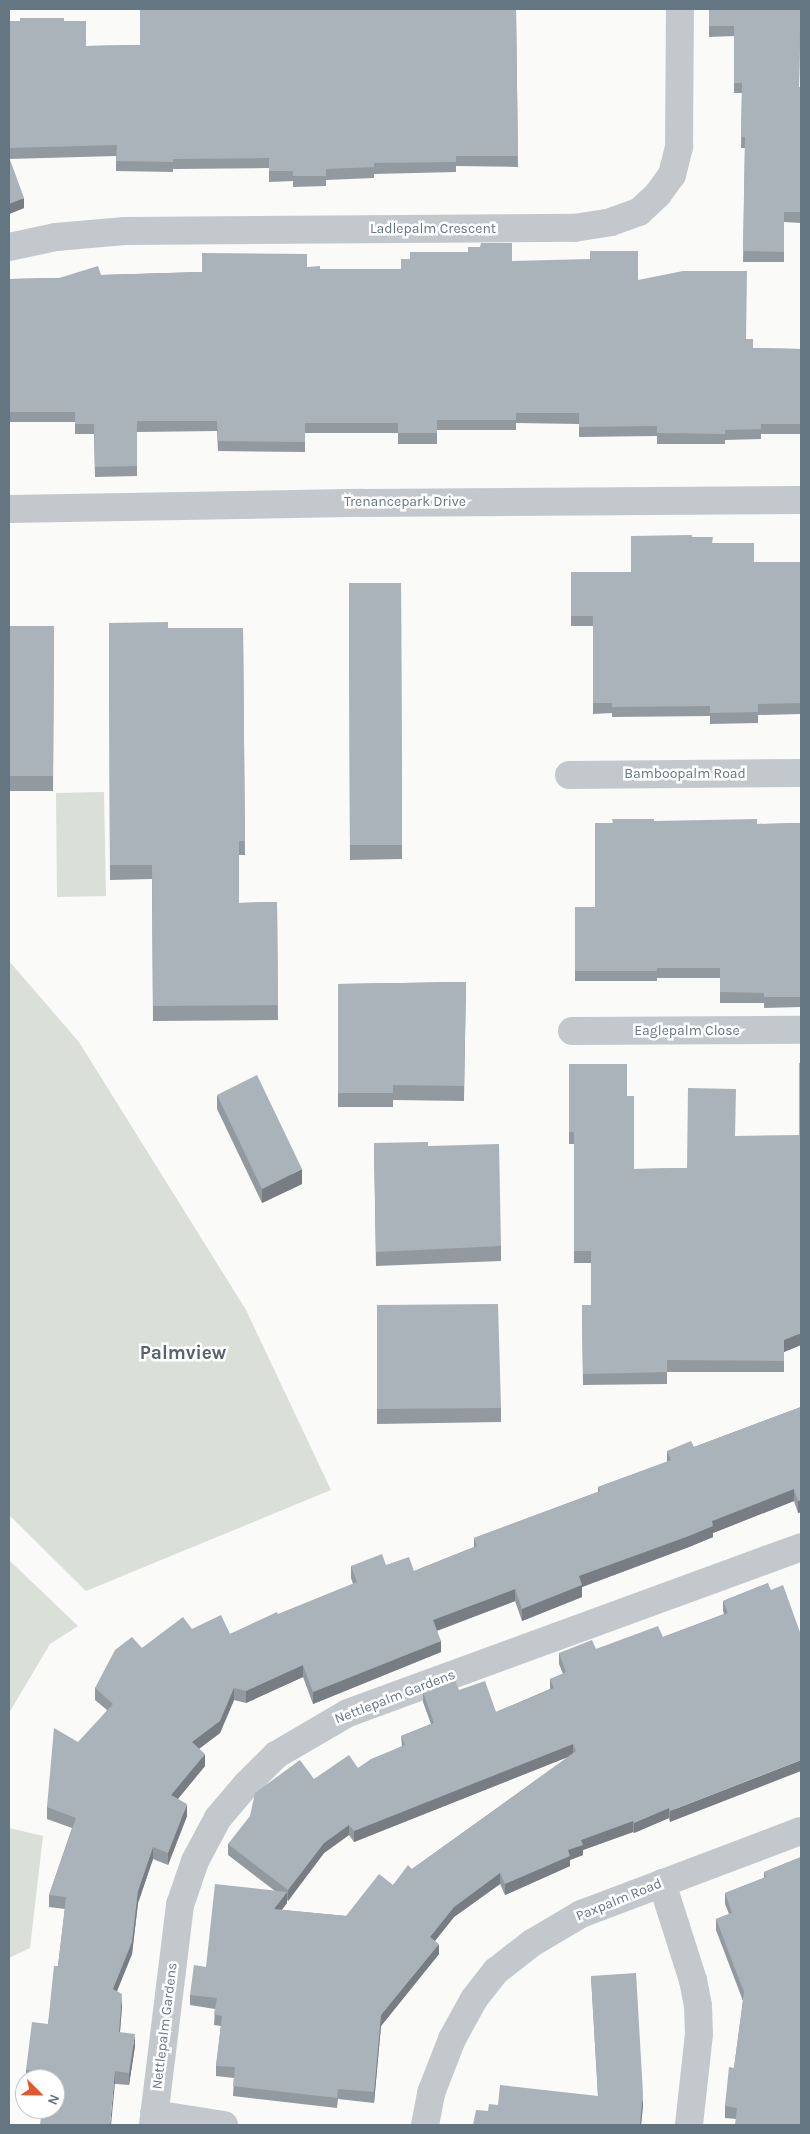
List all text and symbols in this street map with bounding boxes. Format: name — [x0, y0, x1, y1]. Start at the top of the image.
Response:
street label: Ladlepalm Crescent — [370, 221, 496, 237]
street label: Trenancepark Drive — [344, 494, 466, 510]
street label: Bamboopalm Road — [624, 766, 746, 782]
street label: Eaglepalm Close — [634, 1023, 740, 1039]
district label: Palmview — [140, 1343, 226, 1365]
street label: Nettlepalm Gardens — [332, 1666, 458, 1728]
street label: Paxpalm Road — [574, 1875, 664, 1925]
street label: Nettlepalm Gardens — [149, 1962, 181, 2090]
north arrow — [15, 2069, 65, 2119]
text: N — [44, 2092, 63, 2108]

